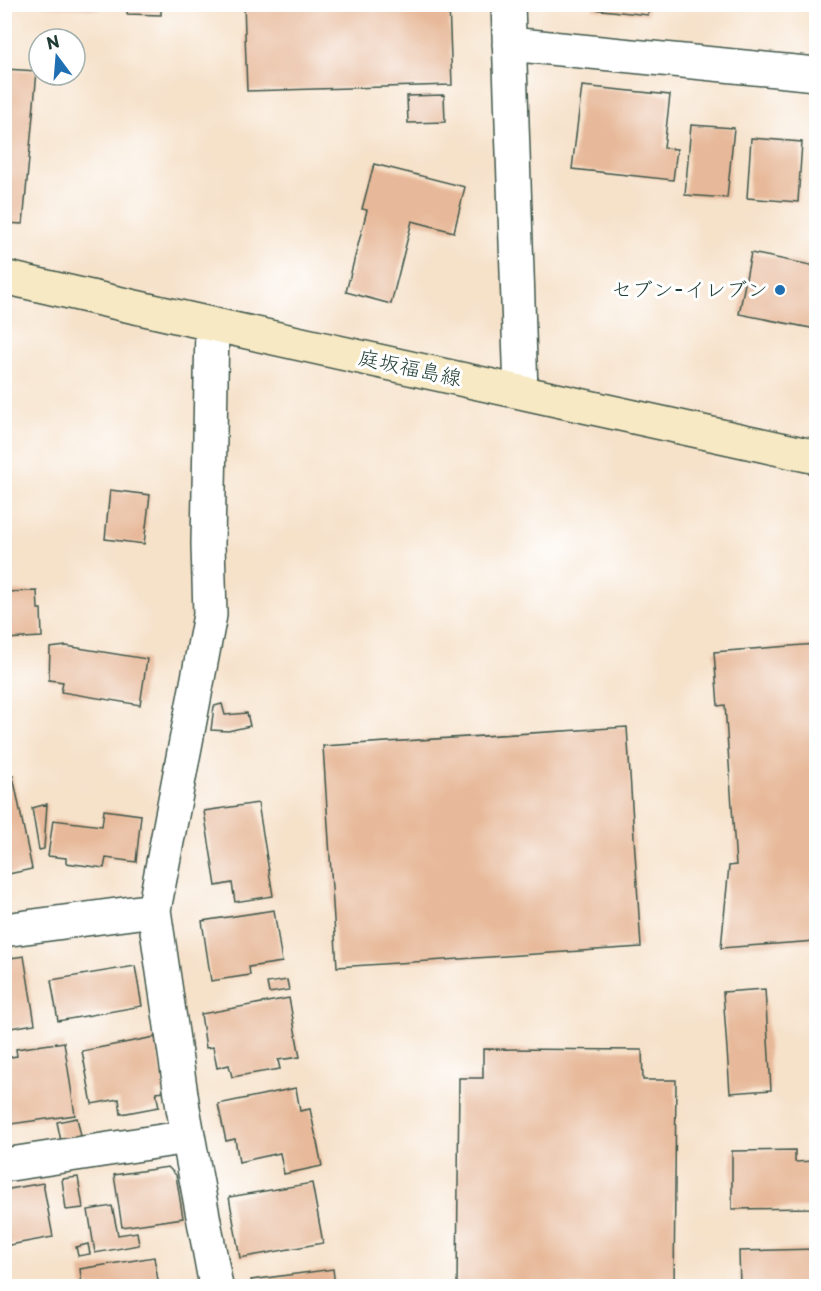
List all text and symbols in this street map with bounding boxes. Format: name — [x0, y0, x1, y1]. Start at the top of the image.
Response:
north arrow — [27, 27, 87, 87]
text: N — [43, 28, 62, 55]
place label: セブン-イレブン — [611, 272, 768, 304]
marker: セブン-イレブン — [773, 283, 787, 297]
street label: 庭坂福島線 — [356, 339, 465, 393]

